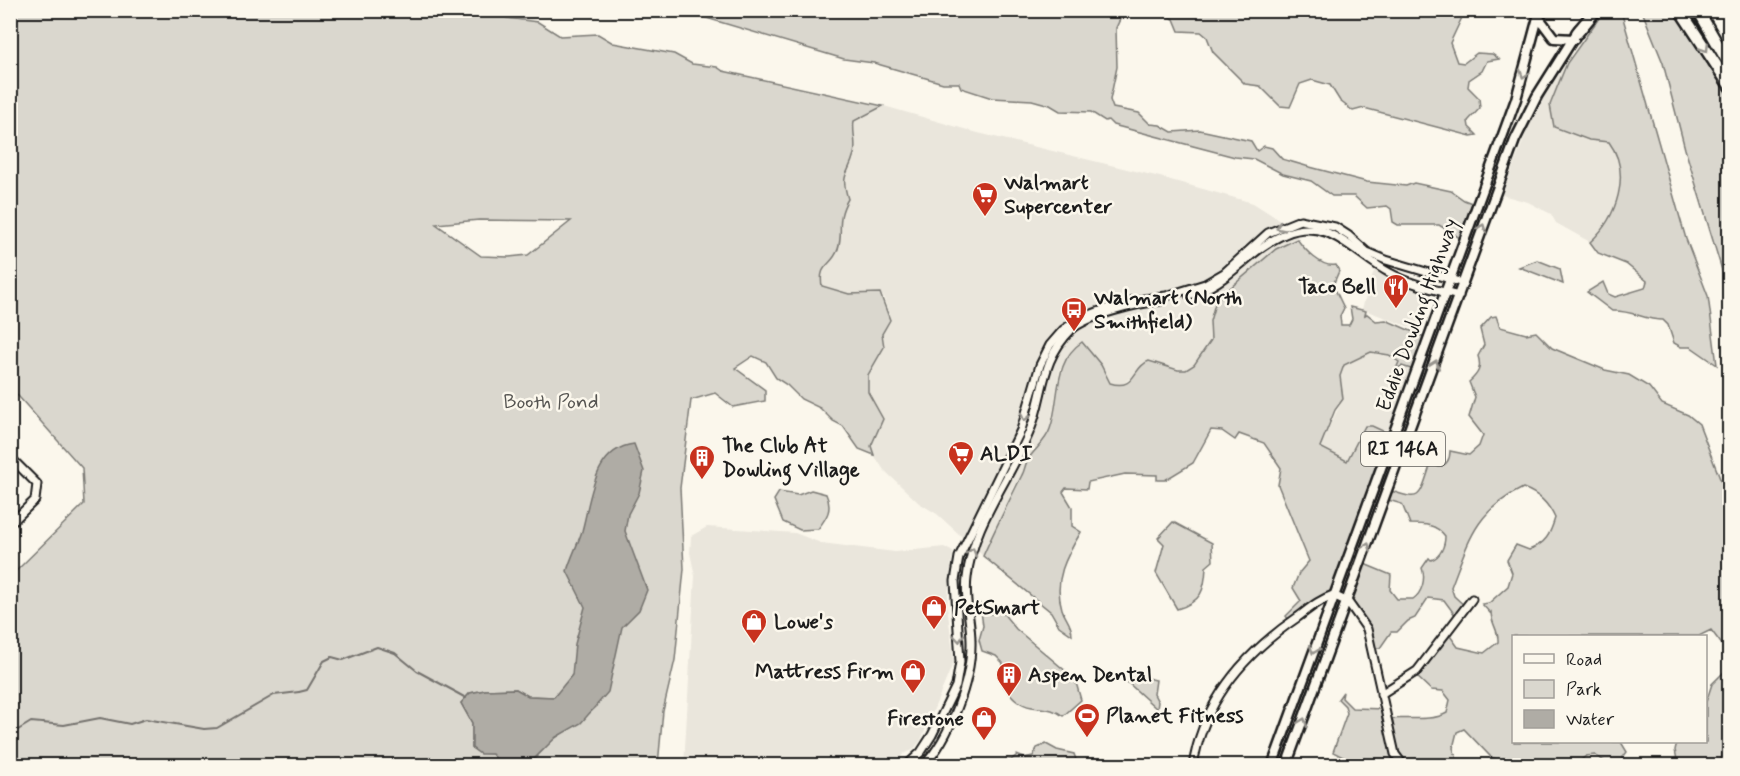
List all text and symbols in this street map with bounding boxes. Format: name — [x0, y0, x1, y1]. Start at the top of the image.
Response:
one-way arrow — [1697, 42, 1709, 52]
one-way arrow — [1518, 68, 1531, 79]
place label: Walmart Supercenter — [1003, 169, 1112, 221]
supermarket icon: Walmart Supercenter — [970, 180, 1000, 218]
street label: Eddie Dowling Highway — [1370, 215, 1468, 416]
one-way arrow — [1276, 220, 1287, 232]
one-way arrow — [1475, 223, 1488, 234]
restaurant icon: Taco Bell — [1381, 272, 1411, 310]
place label: Taco Bell — [1298, 273, 1376, 301]
place label: Walmart (North Smithfield) — [1093, 284, 1242, 336]
bus stop icon: Walmart (North Smithfield) — [1059, 295, 1089, 333]
one-way arrow — [1427, 359, 1440, 369]
park label: Booth Pond — [503, 388, 599, 416]
one-way arrow — [1020, 411, 1032, 422]
place label: The Club At Dowling Village — [722, 432, 860, 486]
road number: RI 146A — [1361, 432, 1445, 466]
supermarket icon: ALDI — [946, 439, 976, 477]
place label: ALDI — [980, 440, 1033, 468]
building icon: The Club At Dowling Village — [687, 443, 717, 481]
one-way arrow — [1360, 542, 1373, 553]
one-way arrow — [965, 547, 978, 558]
shop icon: PetSmart — [919, 593, 949, 631]
place label: PetSmart — [954, 594, 1040, 622]
shop icon: Lowe's — [739, 607, 769, 645]
place label: Lowe's — [774, 608, 834, 636]
one-way arrow — [952, 634, 965, 643]
legend — [1512, 635, 1707, 743]
one-way arrow — [1308, 645, 1321, 655]
text: Road — [1566, 648, 1602, 672]
shop icon: Mattress Firm — [898, 657, 928, 695]
place label: Mattress Firm — [755, 658, 894, 686]
building icon: Aspen Dental — [994, 660, 1024, 698]
place label: Aspen Dental — [1028, 661, 1152, 689]
text: Park — [1566, 678, 1602, 702]
sports icon: Planet Fitness — [1072, 701, 1102, 739]
place label: Planet Fitness — [1106, 702, 1244, 730]
shop icon: Firestone — [969, 704, 999, 742]
place label: Firestone — [887, 705, 964, 733]
text: Water — [1566, 708, 1615, 732]
one-way arrow — [1296, 717, 1308, 728]

